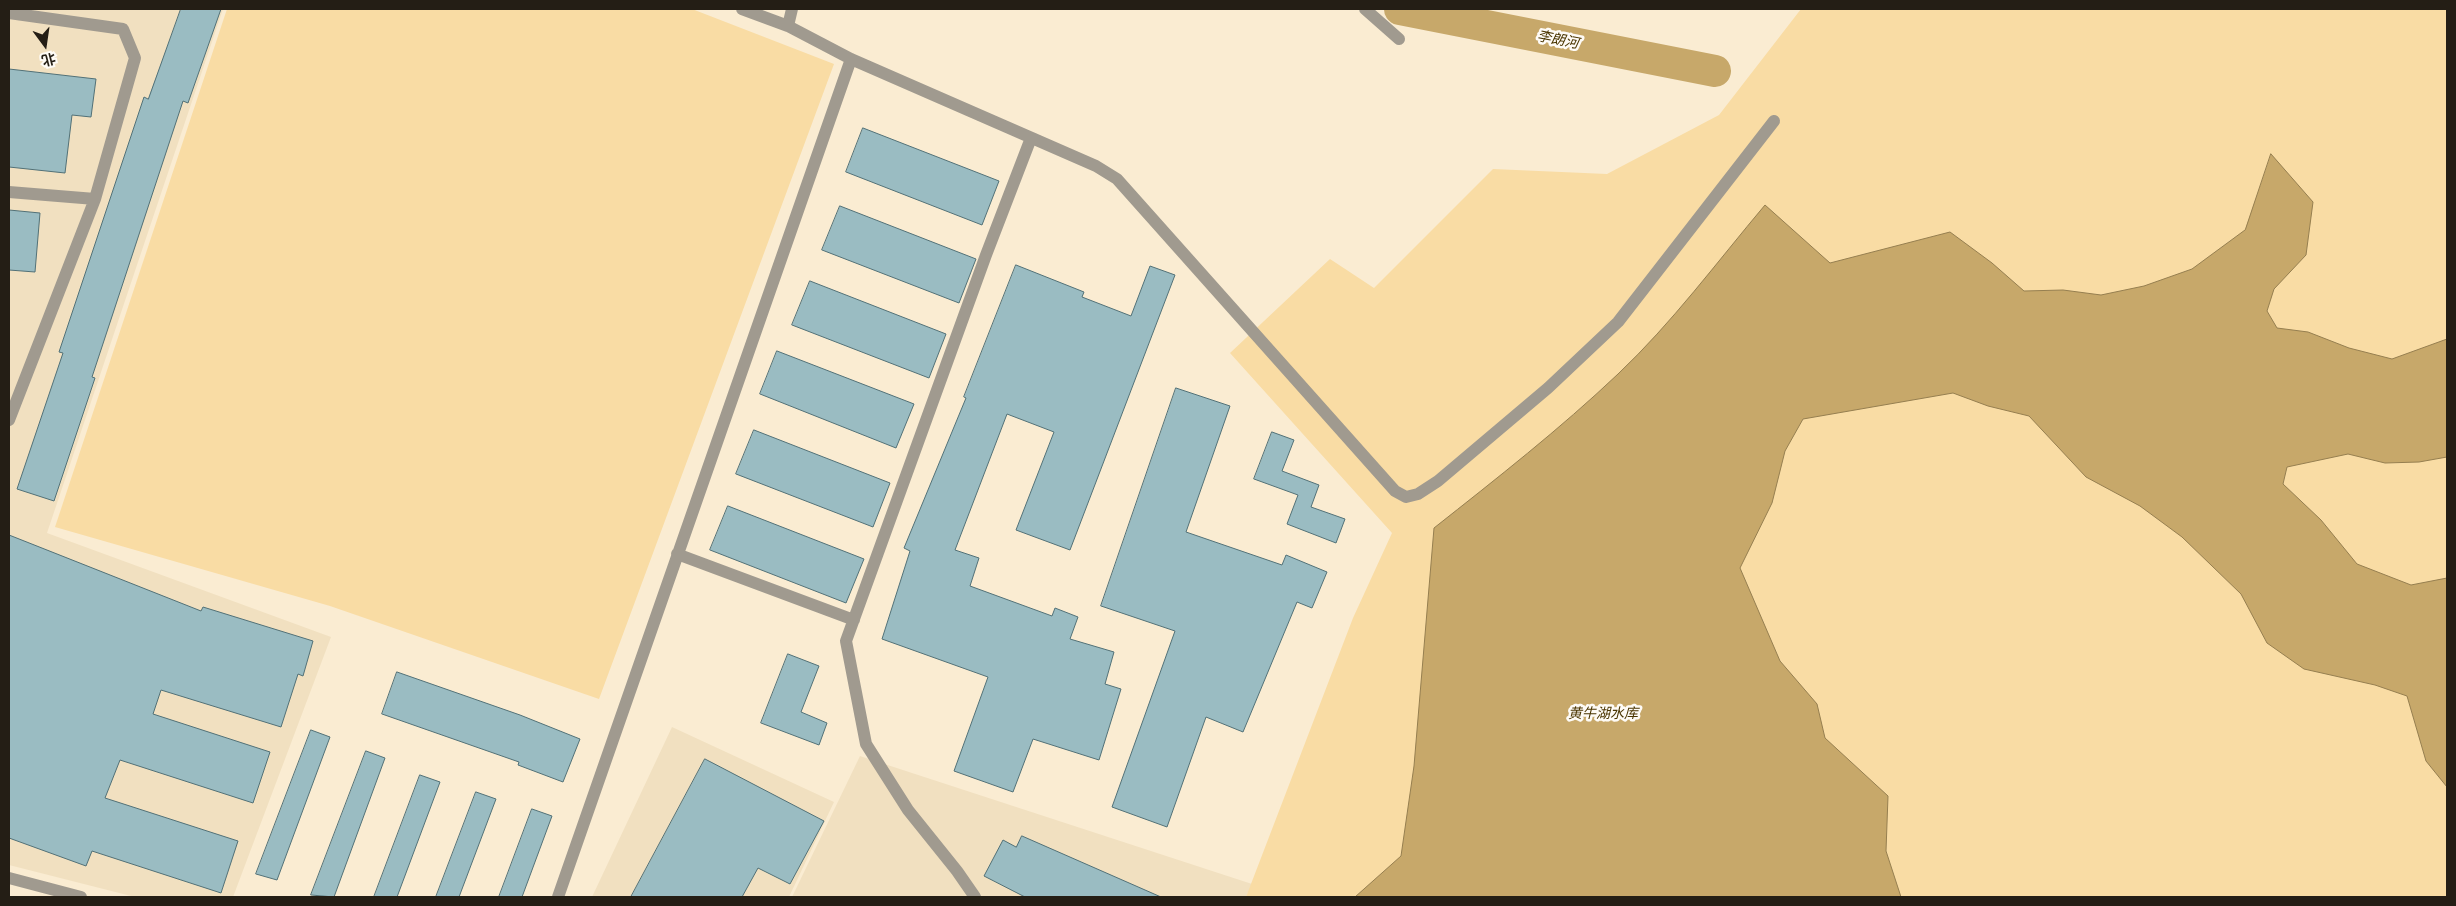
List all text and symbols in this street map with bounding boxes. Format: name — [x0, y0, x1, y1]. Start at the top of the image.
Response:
north arrow — [20, 20, 70, 70]
water label: 李朗河 — [1536, 28, 1580, 52]
text: 北 — [40, 50, 58, 70]
water label: 黄牛湖水库 — [1568, 706, 1638, 722]

